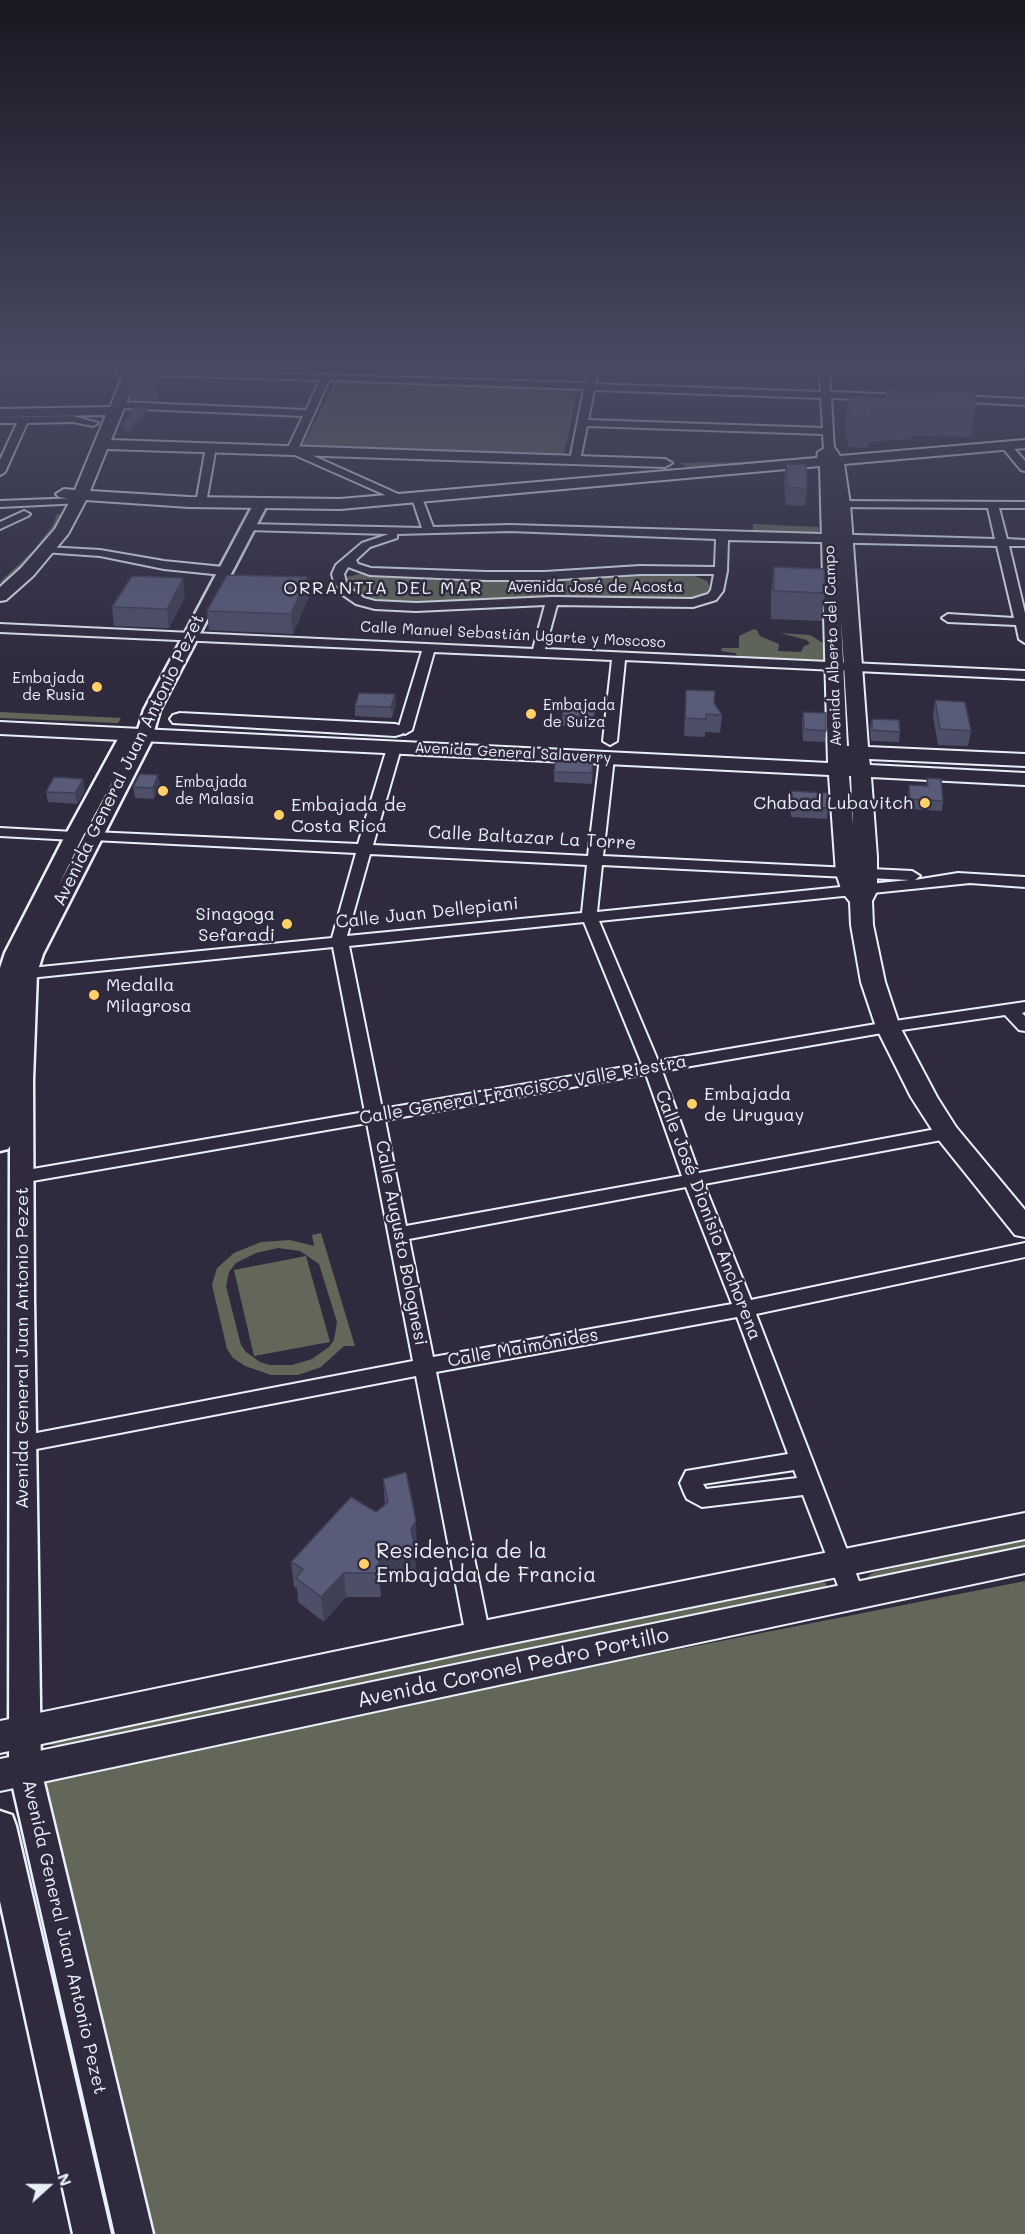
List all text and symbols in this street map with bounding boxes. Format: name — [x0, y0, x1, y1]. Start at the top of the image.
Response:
street label: Avenida Alberto del Campo — [820, 545, 846, 747]
district label: ORRANTIA DEL MAR — [283, 577, 483, 599]
street label: Avenida José de Acosta — [507, 578, 683, 596]
street label: Avenida General Juan Antonio Pezet — [49, 611, 209, 909]
street label: Calle Manuel Sebastián Ugarte y Moscoso — [360, 618, 666, 652]
place label: Embajada de Rusia — [12, 669, 85, 704]
marker: Embajada de Rusia — [90, 680, 104, 694]
place label: Embajada de Suiza — [543, 696, 616, 731]
marker: Embajada de Suiza — [524, 707, 538, 721]
street label: Avenida General Salaverry — [414, 739, 612, 767]
place label: Embajada de Malasia — [175, 773, 254, 808]
marker: Embajada de Malasia — [156, 784, 170, 798]
place label: Chabad Lubavitch — [753, 792, 913, 814]
place label: Embajada de Costa Rica — [291, 794, 407, 836]
marker: Chabad Lubavitch — [918, 796, 932, 810]
marker: Embajada de Costa Rica — [272, 808, 286, 822]
street label: Calle Baltazar La Torre — [427, 822, 637, 854]
street label: Calle Juan Dellepiani — [335, 893, 519, 933]
place label: Sinagoga Sefaradi — [195, 903, 275, 946]
marker: Sinagoga Sefaradi — [280, 917, 294, 931]
place label: Medalla Milagrosa — [106, 974, 192, 1016]
marker: Medalla Milagrosa — [87, 988, 101, 1002]
street label: Calle General Francisco Valle Riestra — [358, 1051, 688, 1129]
place label: Embajada de Uruguay — [704, 1083, 804, 1126]
street label: Calle José Dionisio Anchorena — [650, 1087, 766, 1343]
marker: Embajada de Uruguay — [685, 1097, 699, 1111]
street label: Calle Augusto Bolognesi — [371, 1139, 431, 1347]
street label: Avenida General Juan Antonio Pezet — [11, 1187, 33, 1509]
street label: Calle Maimónides — [446, 1324, 600, 1372]
place label: Residencia de la Embajada de Francia — [376, 1539, 596, 1589]
marker: Residencia de la Embajada de Francia — [357, 1557, 371, 1571]
street label: Avenida Coronel Pedro Portillo — [355, 1623, 671, 1713]
street label: Avenida General Juan Antonio Pezet — [17, 1778, 111, 2096]
north arrow — [18, 2156, 78, 2216]
text: N — [53, 2170, 77, 2189]

